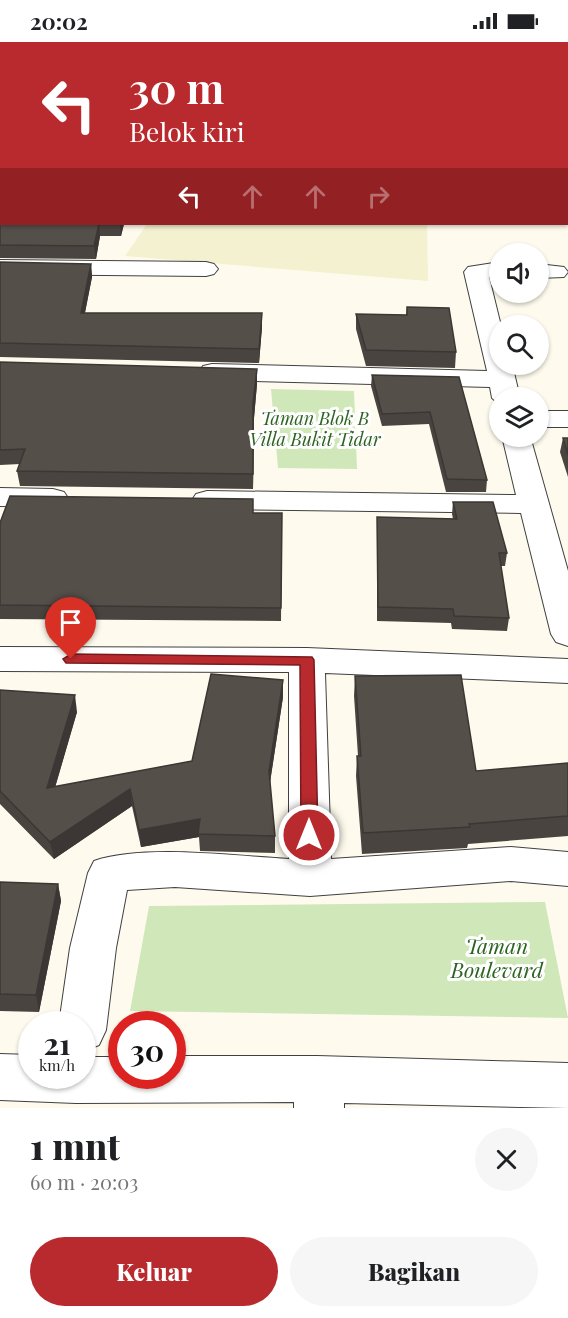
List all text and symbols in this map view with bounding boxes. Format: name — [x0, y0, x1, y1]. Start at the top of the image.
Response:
text: 20:02 — [30, 6, 88, 36]
text: 30 m — [129, 59, 224, 115]
icon: left — [30, 66, 108, 144]
text: Belok kiri — [129, 113, 245, 149]
icon: left — [173, 180, 206, 213]
icon: ahead — [236, 180, 269, 213]
icon: ahead — [299, 180, 332, 213]
icon: right — [362, 180, 395, 213]
map controls — [489, 243, 549, 447]
button: sound — [489, 243, 549, 303]
button: search — [489, 315, 549, 375]
button: layers — [489, 387, 549, 447]
park label: Taman Blok B Villa Bukit Tidar — [249, 406, 382, 451]
pin — [45, 597, 96, 659]
icon: arrive — [54, 606, 87, 639]
position arrow — [277, 803, 341, 867]
park label: Taman Boulevard — [450, 931, 544, 983]
speed limit sign: 30 — [108, 1011, 186, 1089]
text: 21 — [43, 1023, 71, 1063]
text: km/h — [39, 1055, 75, 1075]
text: 1 mnt — [30, 1121, 120, 1169]
button: close — [475, 1128, 538, 1191]
text: 60 m · 20:03 — [30, 1168, 138, 1195]
button: Keluar — [30, 1237, 278, 1306]
button: Bagikan — [290, 1237, 538, 1306]

